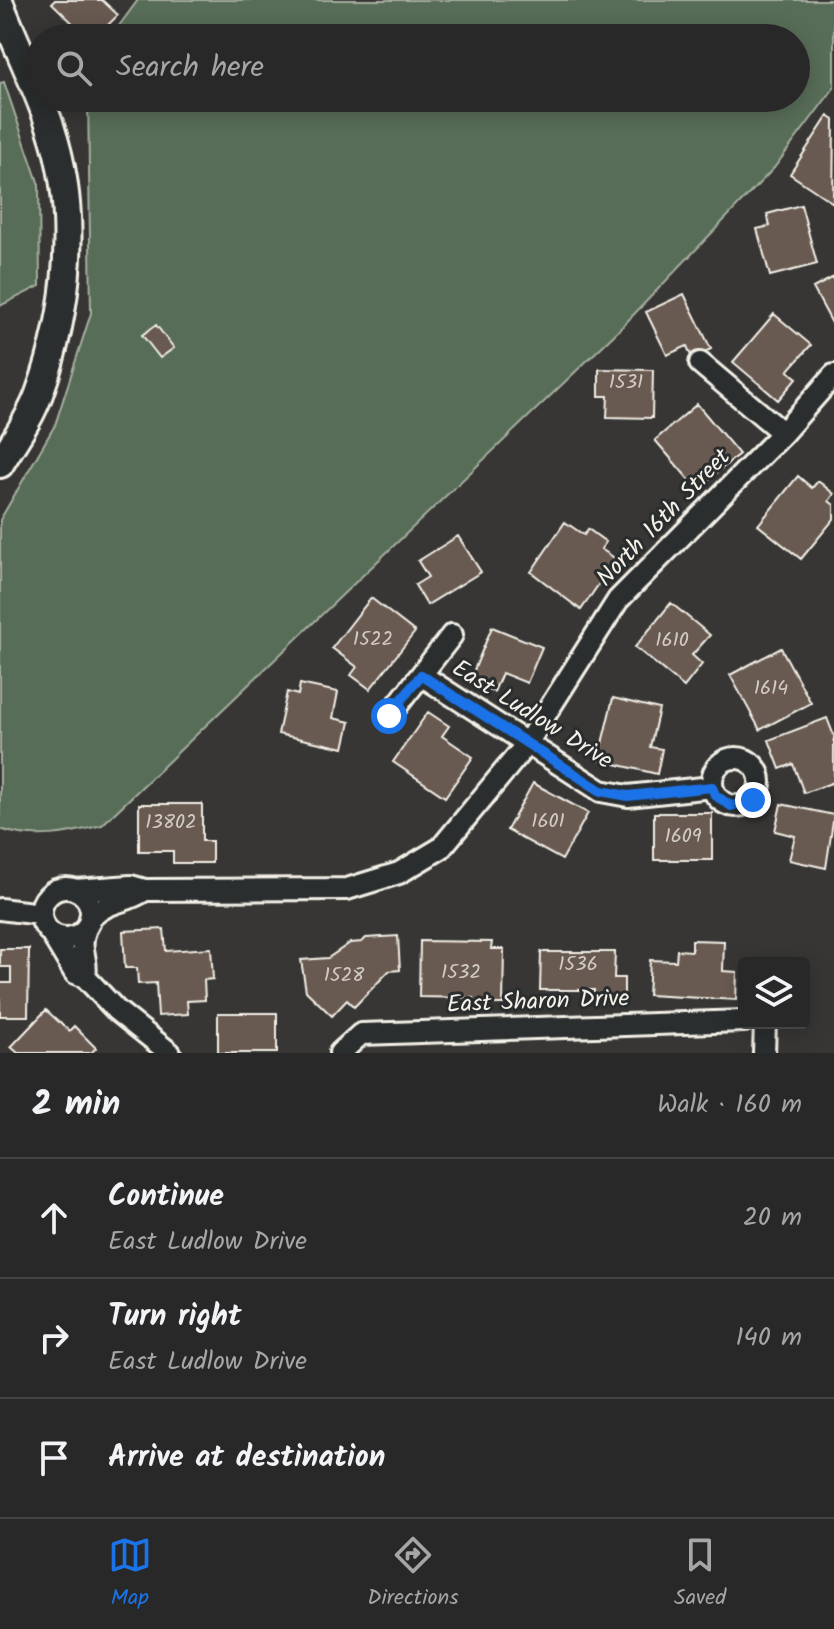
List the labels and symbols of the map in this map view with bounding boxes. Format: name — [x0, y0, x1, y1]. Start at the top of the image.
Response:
house number: 1531 — [609, 367, 643, 399]
street label: North 16th Street — [587, 439, 741, 596]
house number: 1522 — [353, 624, 393, 656]
house number: 1610 — [655, 625, 689, 657]
street label: East Ludlow Drive — [444, 650, 620, 780]
house number: 1614 — [754, 673, 788, 705]
route start — [371, 698, 407, 734]
route end — [735, 782, 771, 818]
house number: 1601 — [531, 806, 565, 838]
house number: 13802 — [145, 807, 197, 839]
house number: 1609 — [664, 821, 702, 853]
house number: 1536 — [558, 949, 598, 981]
house number: 1532 — [441, 957, 481, 989]
house number: 1528 — [324, 960, 365, 992]
street label: East Sharon Drive — [446, 979, 630, 1025]

